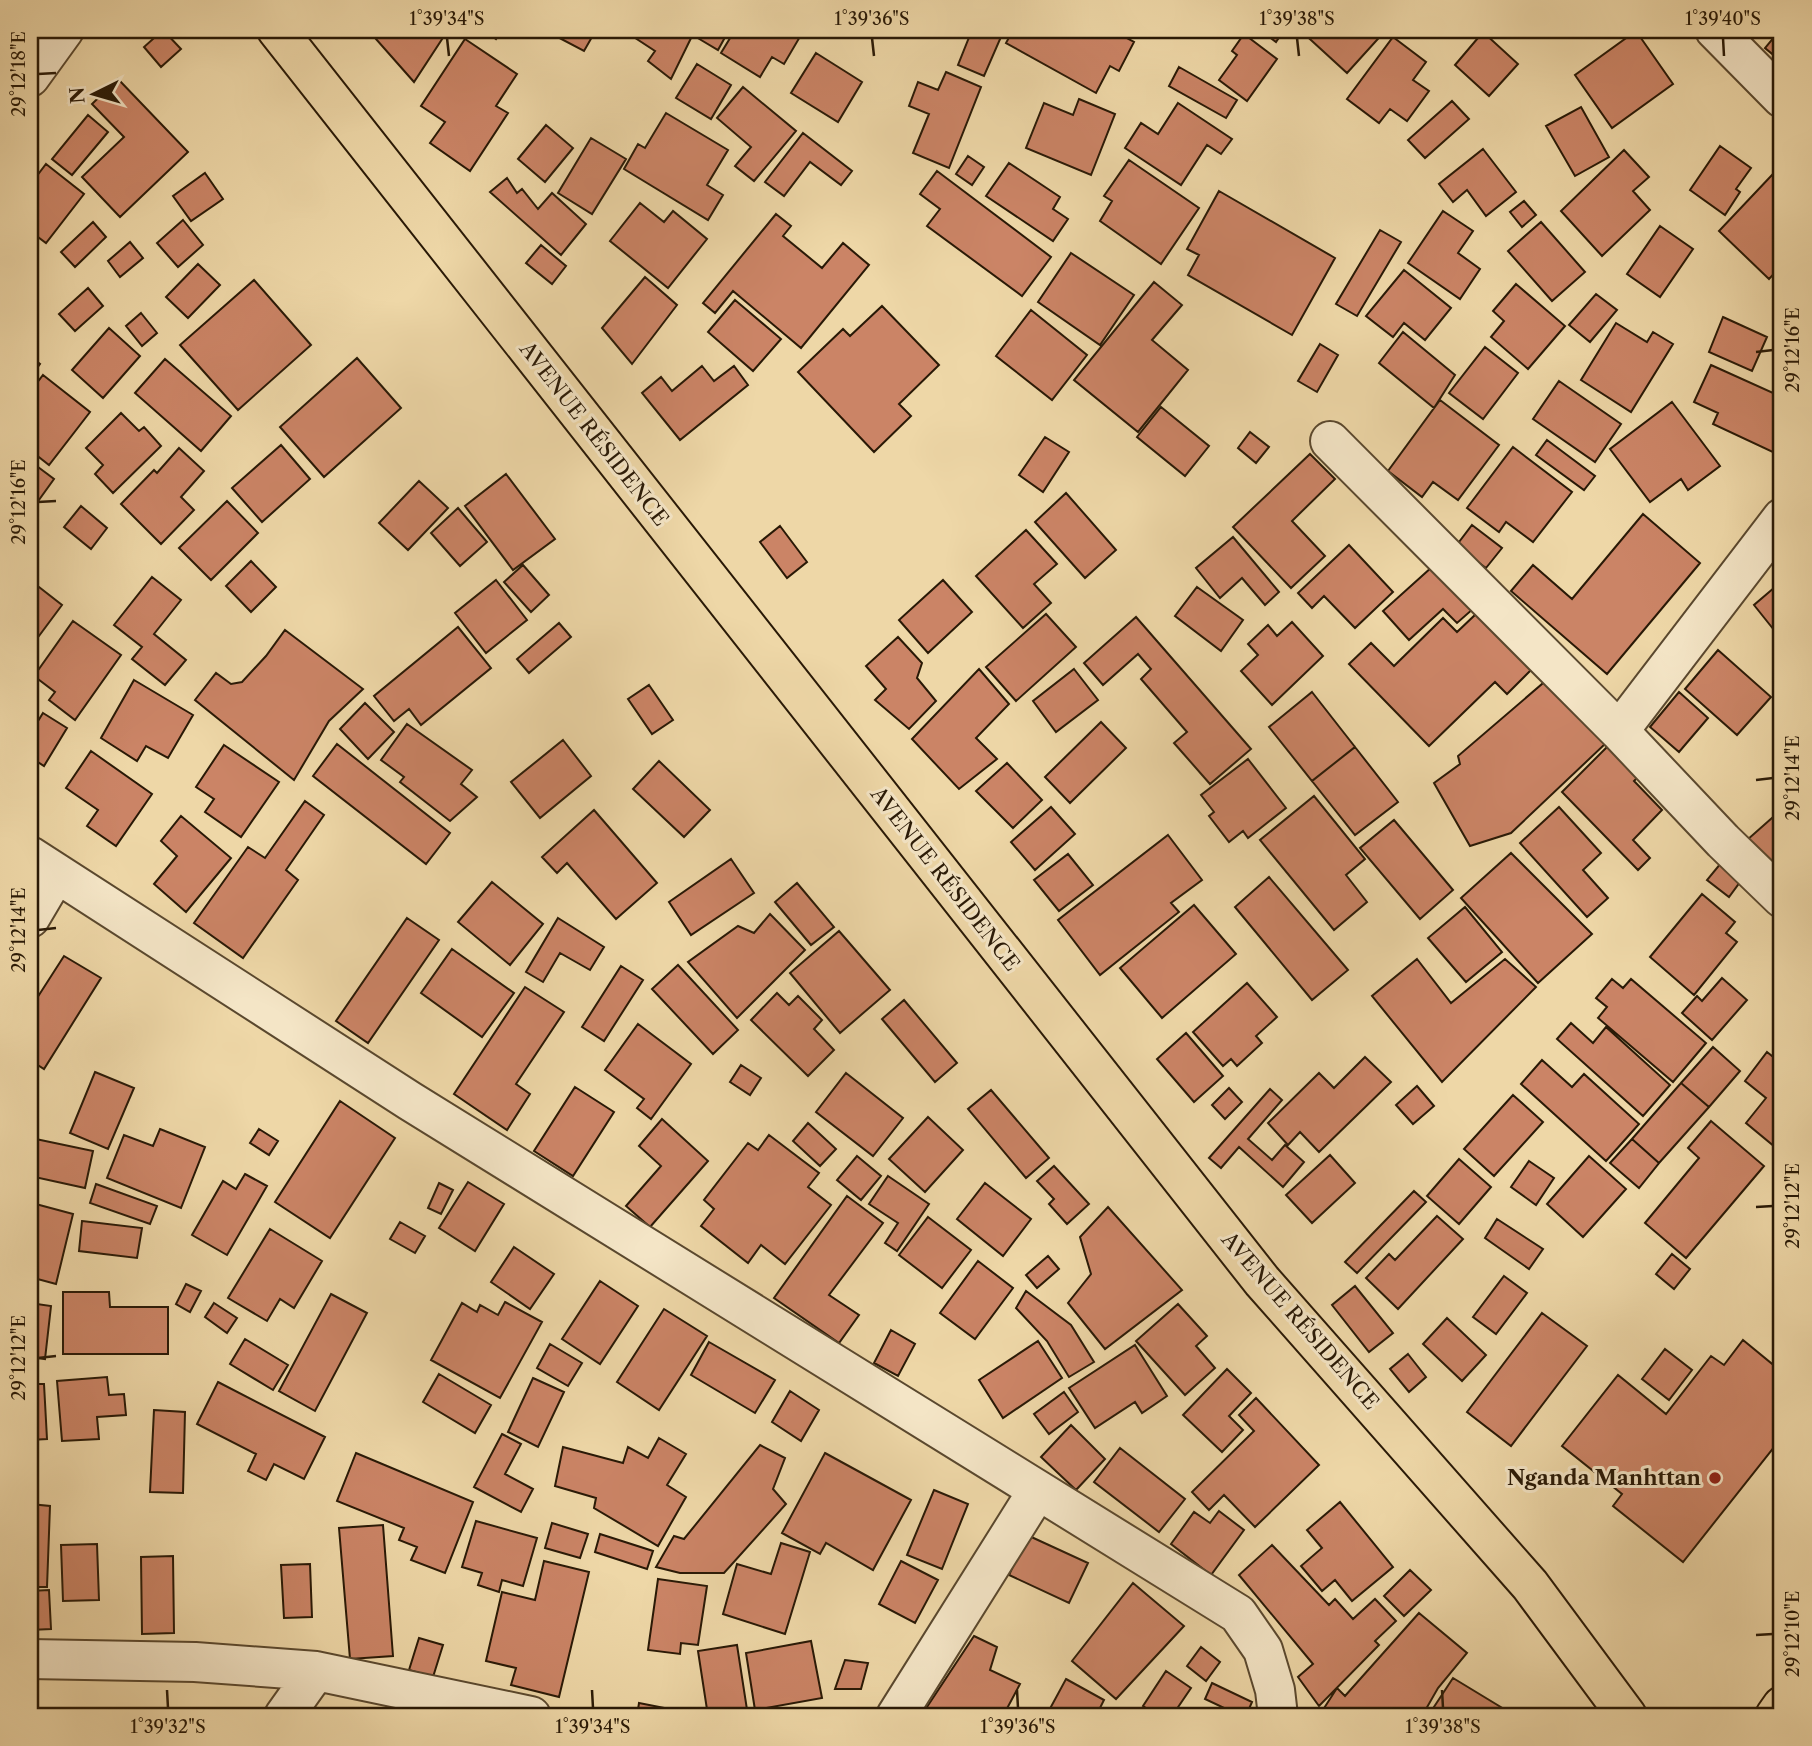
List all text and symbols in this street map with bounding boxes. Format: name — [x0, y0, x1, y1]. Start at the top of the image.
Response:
text: 1°39'34"S — [409, 8, 485, 30]
text: 1°39'36"S — [834, 8, 910, 30]
text: 1°39'38"S — [1259, 8, 1335, 30]
text: 1°39'40"S — [1685, 8, 1761, 30]
text: 29°12'18"E — [8, 31, 30, 117]
north arrow — [60, 60, 130, 130]
text: N — [65, 86, 90, 105]
text: 29°12'16"E — [1782, 307, 1804, 393]
street label: AVENUE RÉSIDENCE — [514, 336, 674, 531]
text: 29°12'16"E — [8, 459, 30, 545]
text: 29°12'14"E — [1782, 735, 1804, 821]
street label: AVENUE RÉSIDENCE — [865, 781, 1025, 976]
text: 29°12'14"E — [8, 887, 30, 973]
text: 29°12'12"E — [1782, 1163, 1804, 1249]
street label: AVENUE RÉSIDENCE — [1216, 1226, 1384, 1414]
text: 29°12'12"E — [8, 1315, 30, 1401]
place label: Nganda Manhttan — [1507, 1465, 1702, 1490]
marker: Nganda Manhttan — [1707, 1470, 1723, 1486]
text: 29°12'10"E — [1782, 1591, 1804, 1677]
text: 1°39'32"S — [130, 1716, 206, 1738]
text: 1°39'34"S — [555, 1716, 631, 1738]
text: 1°39'36"S — [980, 1716, 1056, 1738]
text: 1°39'38"S — [1405, 1716, 1481, 1738]

